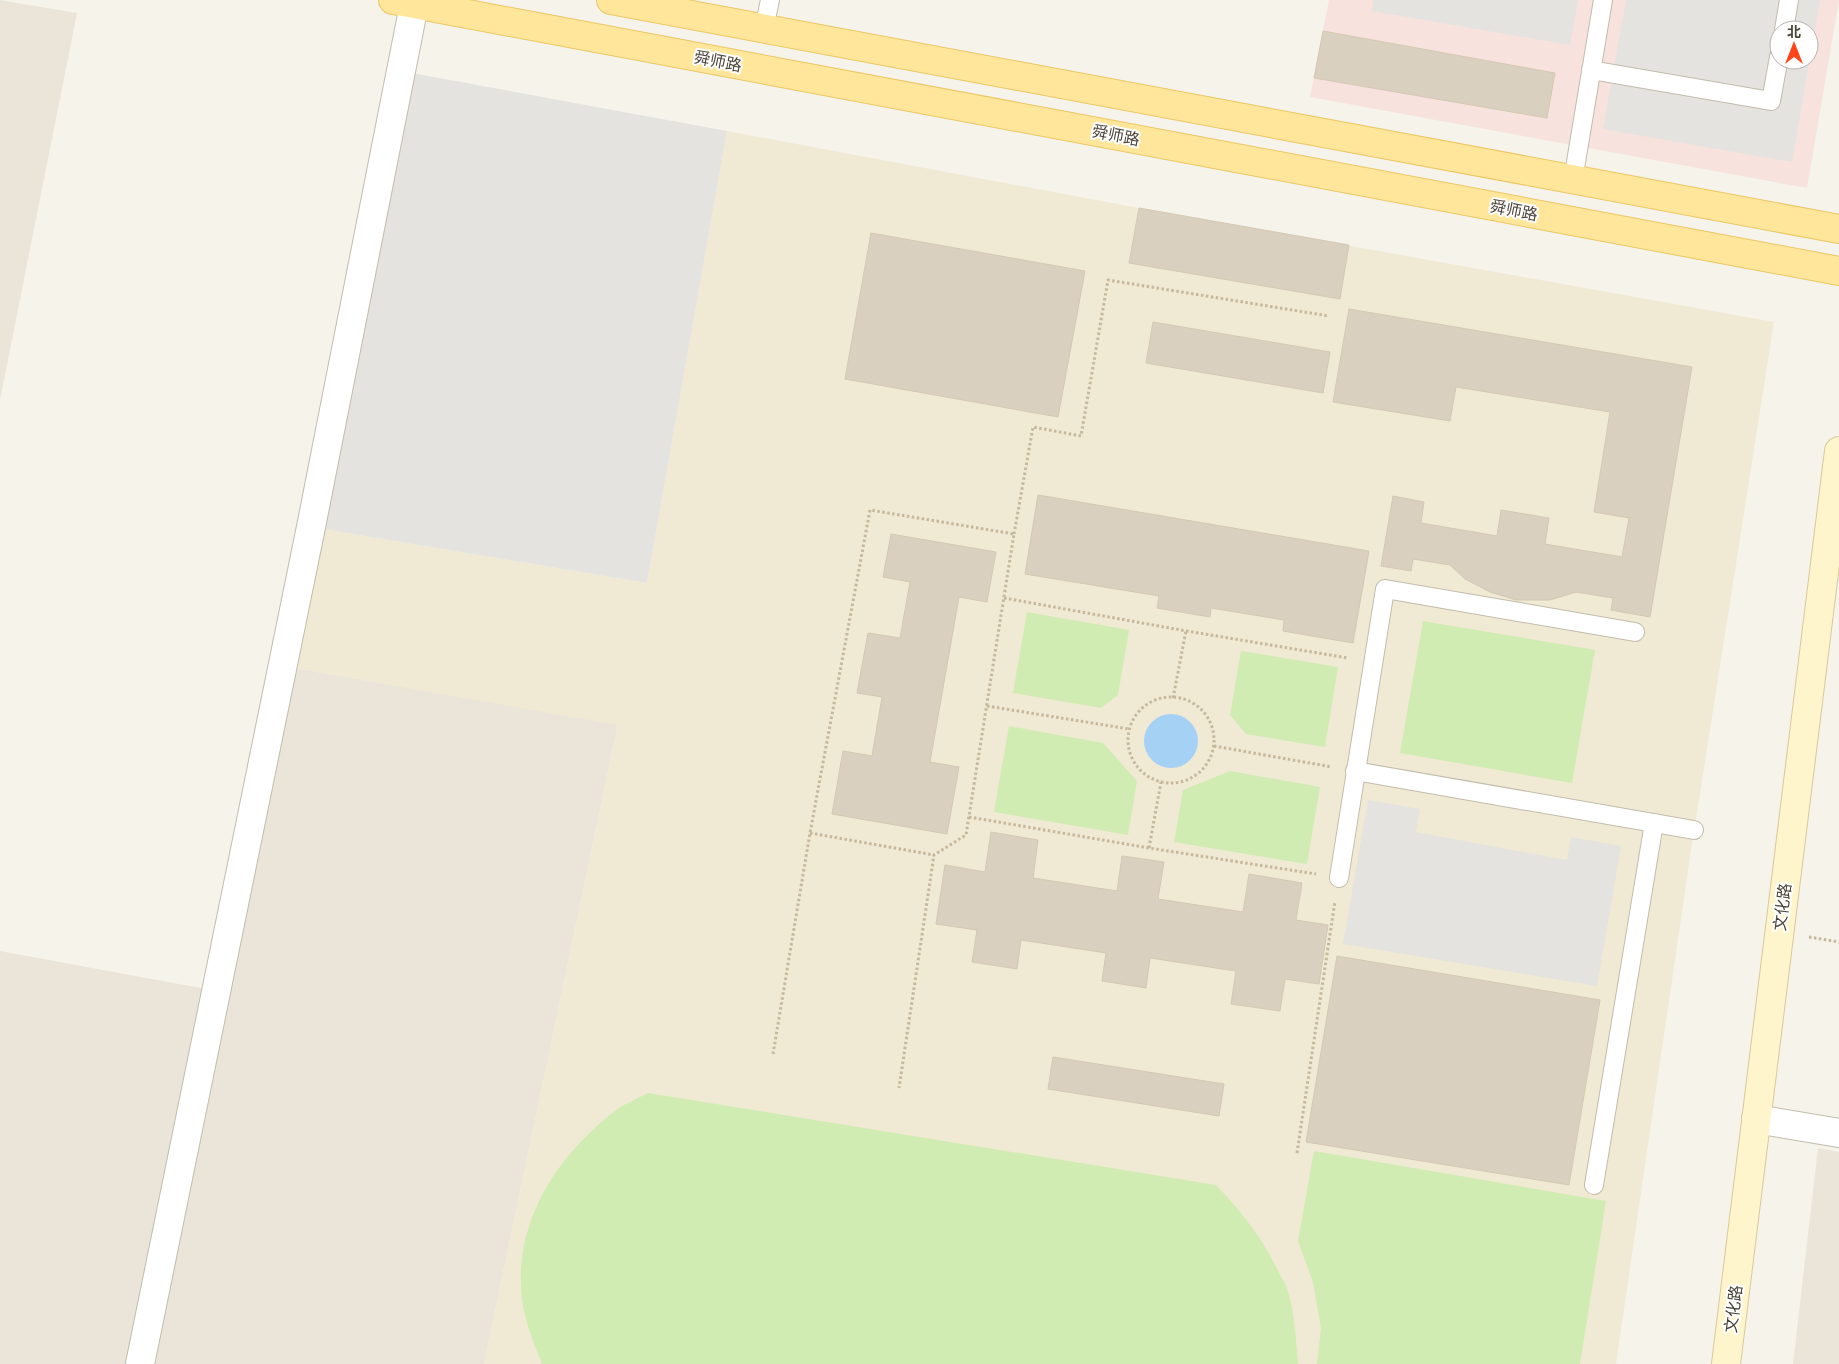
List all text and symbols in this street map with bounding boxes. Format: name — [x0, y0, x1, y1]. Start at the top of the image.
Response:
north arrow — [1769, 20, 1819, 70]
text: 北 — [1787, 25, 1801, 42]
street label: 舜师路 — [692, 49, 743, 77]
street label: 舜师路 — [1090, 123, 1141, 151]
street label: 舜师路 — [1488, 198, 1539, 226]
street label: 文化路 — [1771, 882, 1797, 932]
street label: 文化路 — [1722, 1284, 1748, 1334]

